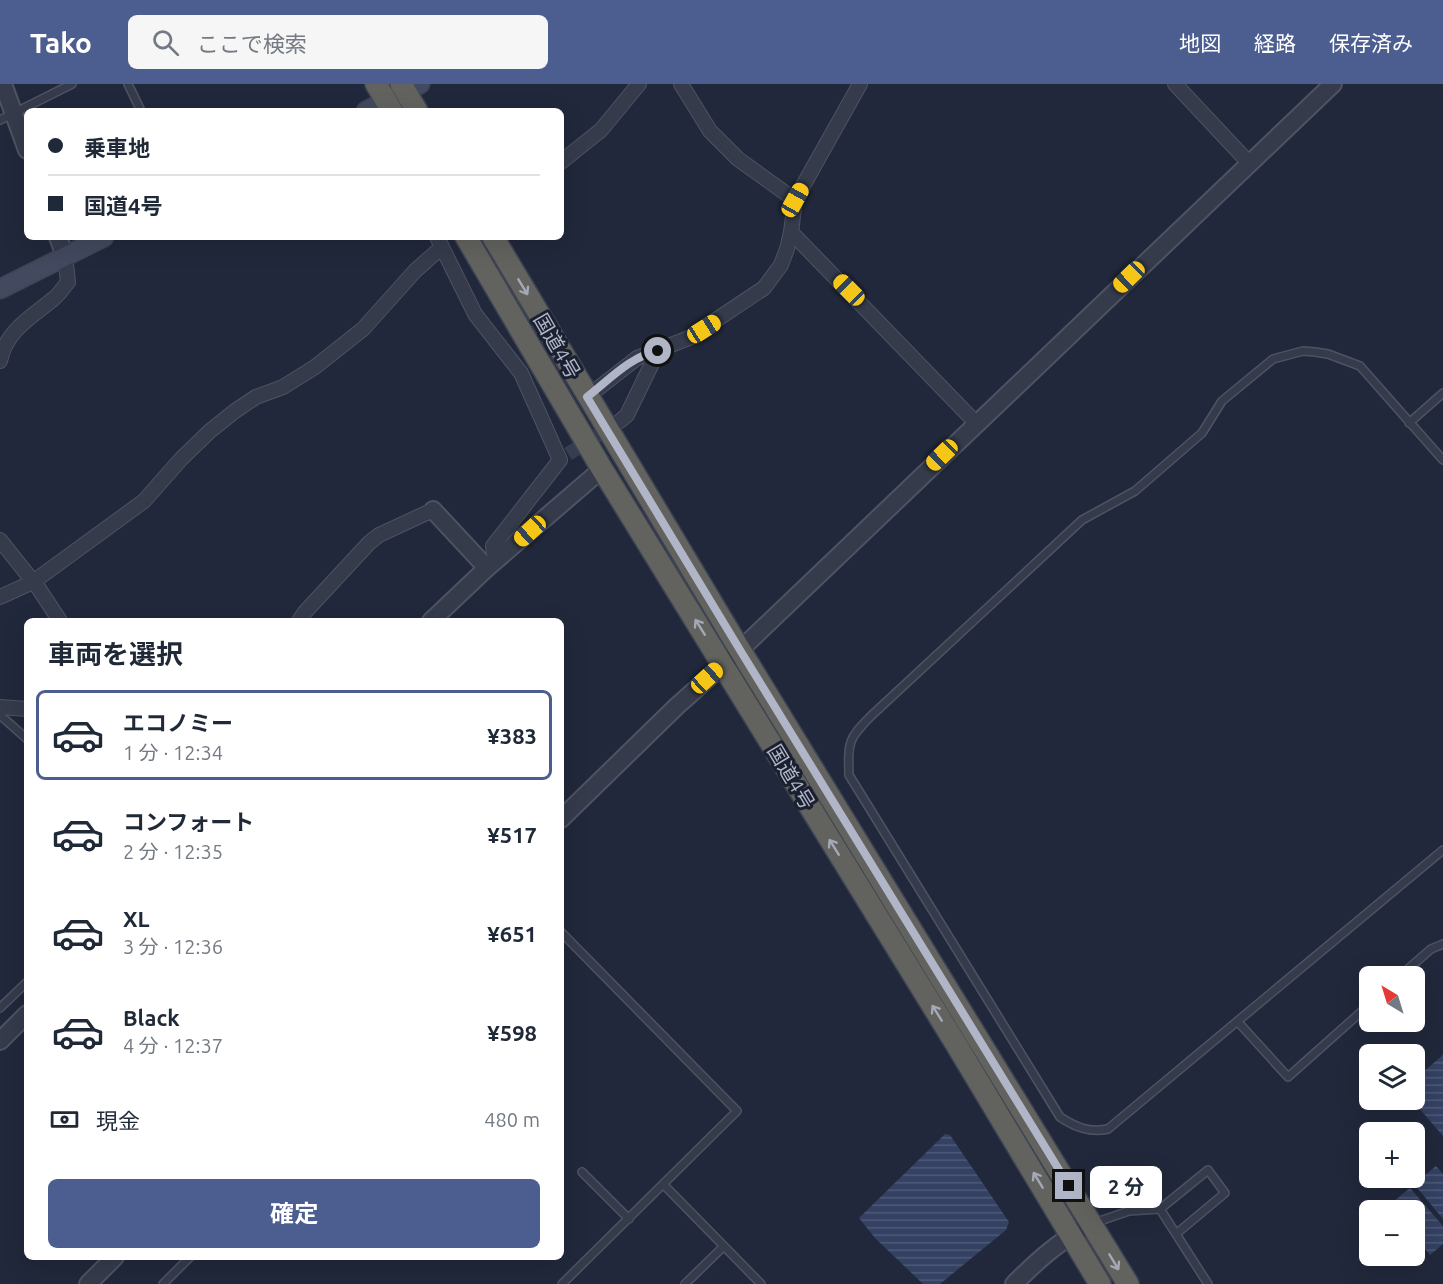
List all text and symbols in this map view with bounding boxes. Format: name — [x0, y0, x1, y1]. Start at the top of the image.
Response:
search box — [128, 15, 548, 69]
icon: search — [149, 26, 182, 59]
text: Tako — [30, 27, 92, 58]
text: ここで検索 — [197, 31, 307, 56]
text: 地図 — [1179, 31, 1221, 55]
text: 経路 — [1254, 31, 1296, 55]
text: 保存済み — [1329, 31, 1413, 55]
text: 乗車地 — [84, 135, 150, 160]
car — [778, 180, 812, 220]
text: 国道4号 — [84, 193, 162, 218]
car — [1110, 258, 1148, 296]
car — [830, 271, 868, 309]
one-way arrow — [517, 278, 529, 295]
street label: 国道4号 — [530, 309, 585, 382]
car — [684, 312, 724, 346]
route start — [644, 337, 671, 364]
car — [923, 436, 961, 474]
car — [511, 512, 549, 550]
one-way arrow — [693, 619, 705, 636]
text: 車両を選択 — [48, 639, 183, 669]
car — [688, 659, 726, 697]
icon: car — [51, 708, 105, 762]
text: エコノミー — [123, 710, 233, 735]
text: ¥383 — [487, 723, 537, 748]
street label: 国道4号 — [763, 740, 820, 813]
text: 1 分 · 12:34 — [123, 741, 223, 764]
icon: car — [51, 807, 105, 861]
text: コンフォート — [123, 809, 254, 834]
text: ¥517 — [487, 822, 537, 847]
one-way arrow — [828, 839, 840, 856]
text: 2 分 · 12:35 — [123, 840, 223, 863]
icon: car — [51, 906, 105, 960]
text: XL — [123, 906, 150, 931]
text: ¥651 — [487, 921, 537, 946]
text: 3 分 · 12:36 — [123, 935, 223, 958]
north arrow — [1359, 966, 1425, 1032]
map controls — [1359, 966, 1425, 1266]
icon: car — [51, 1005, 105, 1059]
text: Black — [123, 1005, 180, 1030]
one-way arrow — [931, 1005, 943, 1022]
text: ¥598 — [487, 1020, 537, 1045]
text: 4 分 · 12:37 — [123, 1034, 223, 1057]
button: layers — [1359, 1044, 1425, 1110]
icon: cash — [48, 1103, 81, 1136]
text: 現金 — [96, 1108, 140, 1133]
text: 480 m — [484, 1108, 540, 1131]
button: + — [1359, 1122, 1425, 1188]
callout: 2 分 — [1090, 1165, 1162, 1207]
one-way arrow — [1031, 1172, 1043, 1189]
route end — [1055, 1172, 1082, 1199]
text: 2 分 — [1108, 1175, 1144, 1198]
button: 確定 — [48, 1179, 540, 1248]
button: − — [1359, 1200, 1425, 1266]
one-way arrow — [1109, 1253, 1121, 1270]

